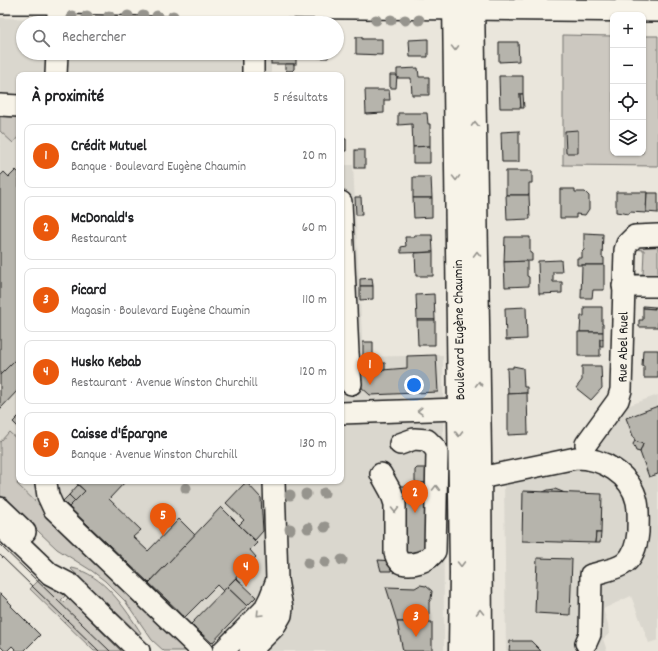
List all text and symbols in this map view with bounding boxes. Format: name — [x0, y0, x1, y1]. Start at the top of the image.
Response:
map controls — [610, 12, 646, 156]
button: + — [610, 12, 646, 48]
search box — [16, 16, 344, 60]
icon: search — [30, 27, 52, 49]
text: Rechercher — [62, 27, 126, 49]
one-way arrow — [450, 45, 459, 51]
button: − — [610, 48, 646, 84]
button: locate — [610, 84, 646, 120]
text: À proximité — [32, 86, 104, 110]
text: 5 résultats — [273, 89, 328, 108]
button: layers — [610, 120, 646, 156]
one-way arrow — [471, 121, 479, 127]
text: Crédit Mutuel — [71, 136, 147, 158]
text: 1 — [45, 147, 47, 166]
text: 20 m — [302, 147, 327, 166]
text: Banque · Boulevard Eugène Chaumin — [71, 158, 246, 177]
one-way arrow — [452, 175, 460, 181]
text: McDonald's — [71, 208, 134, 230]
text: 2 — [43, 219, 49, 238]
text: 60 m — [302, 219, 327, 238]
text: Restaurant — [71, 230, 127, 249]
one-way arrow — [473, 251, 481, 257]
street label: Boulevard Eugène Chaumin — [449, 259, 471, 400]
text: Picard — [71, 280, 106, 302]
text: 3 — [43, 291, 49, 310]
text: 110 m — [302, 291, 327, 310]
text: Magasin · Boulevard Eugène Chaumin — [71, 302, 250, 321]
street label: Rue Abel Ruel — [613, 311, 635, 383]
text: Husko Kebab — [71, 352, 141, 374]
pin: 1 — [357, 352, 383, 385]
text: 4 — [43, 363, 49, 382]
text: 120 m — [299, 363, 327, 382]
text: Restaurant · Avenue Winston Churchill — [71, 374, 258, 393]
your location — [404, 375, 424, 395]
one-way arrow — [475, 381, 483, 387]
one-way arrow — [417, 406, 423, 415]
text: Caisse d'Épargne — [71, 424, 167, 446]
one-way arrow — [455, 431, 463, 437]
text: 5 — [43, 435, 49, 454]
text: 130 m — [299, 435, 327, 454]
text: Banque · Avenue Winston Churchill — [71, 446, 237, 465]
pin: 2 — [402, 480, 428, 513]
one-way arrow — [432, 485, 440, 491]
pin: 5 — [150, 503, 176, 536]
one-way arrow — [391, 507, 399, 513]
pin: 4 — [233, 554, 259, 587]
one-way arrow — [456, 561, 465, 567]
pin: 3 — [403, 604, 429, 637]
one-way arrow — [476, 609, 485, 615]
one-way arrow — [257, 610, 264, 617]

